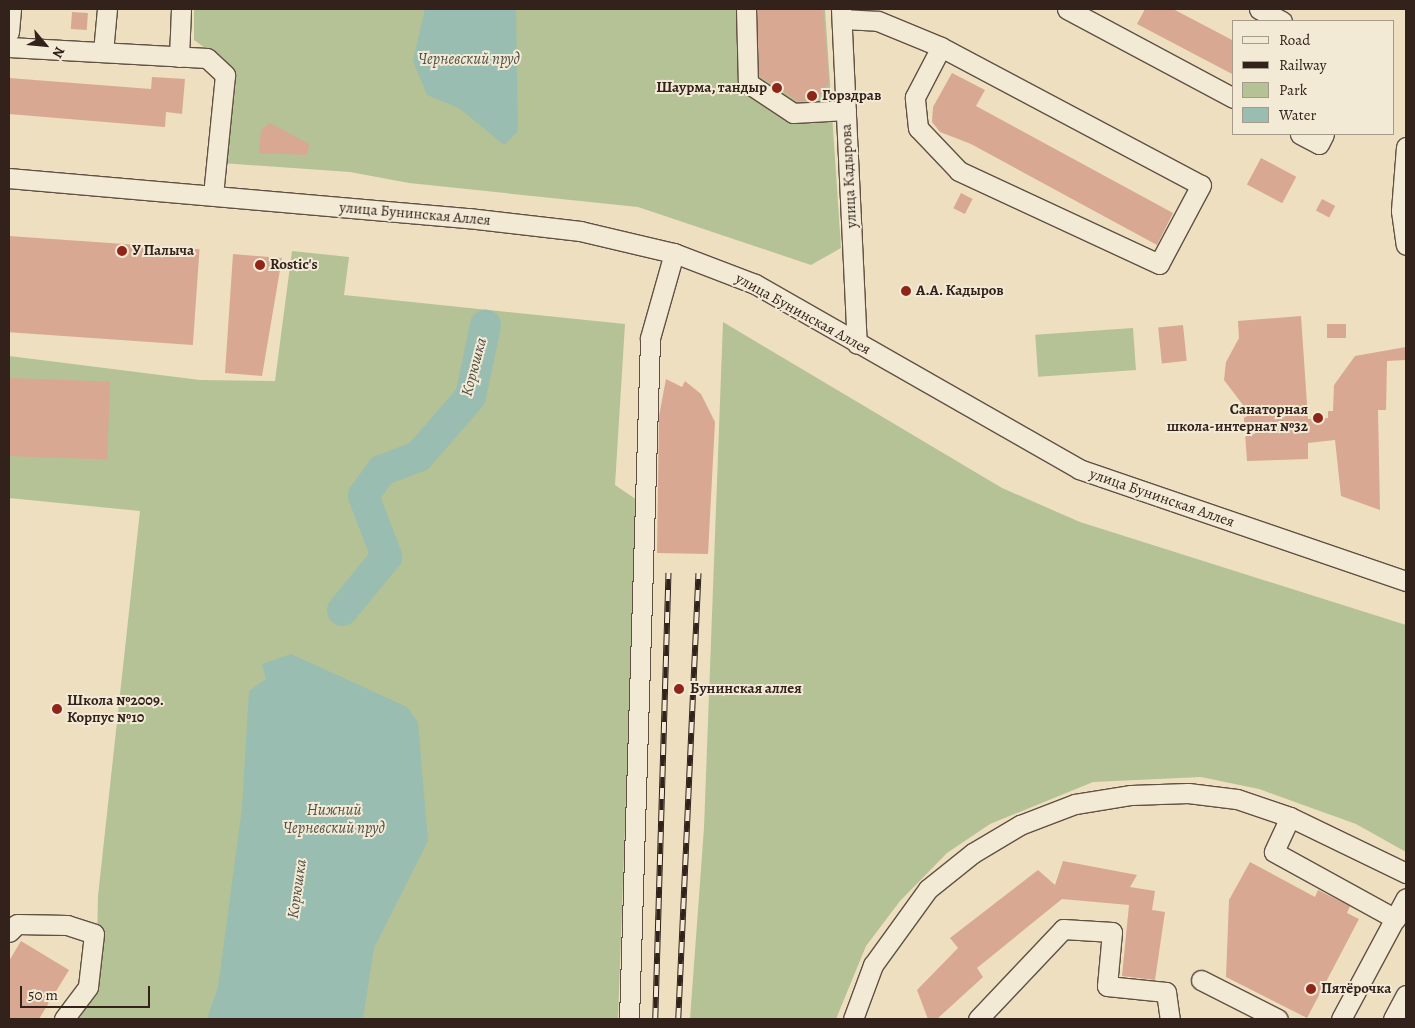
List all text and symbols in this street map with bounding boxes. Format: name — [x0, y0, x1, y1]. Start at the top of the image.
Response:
north arrow — [20, 20, 70, 70]
legend — [1232, 20, 1395, 135]
text: Road — [1279, 30, 1310, 50]
text: N — [48, 43, 69, 61]
water label: Черневский пруд — [418, 49, 520, 69]
text: Railway — [1279, 55, 1326, 75]
place label: Шаурма, тандыр — [656, 79, 767, 97]
text: Park — [1279, 80, 1307, 100]
marker: Шаурма, тандыр — [771, 82, 783, 94]
place label: Горздрав — [822, 87, 881, 105]
marker: Горздрав — [806, 90, 818, 102]
text: Water — [1279, 105, 1316, 125]
street label: улица Кадырова — [837, 123, 861, 229]
street label: улица Бунинская Аллея — [339, 198, 491, 230]
place label: У Палыча — [132, 242, 194, 260]
marker: У Палыча — [116, 245, 128, 257]
place label: Rostic's — [270, 256, 318, 274]
marker: Rostic's — [254, 259, 266, 271]
street label: улица Бунинская Аллея — [732, 269, 874, 359]
place label: А.А. Кадыров — [916, 282, 1004, 300]
marker: А.А. Кадыров — [900, 285, 912, 297]
water label: Корюшка — [457, 336, 491, 398]
place label: Санаторная школа-интернат №32 — [1167, 400, 1308, 435]
marker: Санаторная школа-интернат №32 — [1312, 412, 1324, 424]
street label: улица Бунинская Аллея — [1087, 465, 1237, 531]
place label: Бунинская аллея — [690, 680, 802, 698]
marker: Бунинская аллея — [672, 682, 686, 696]
place label: Школа №2009. Корпус №10 — [67, 691, 164, 726]
marker: Школа №2009. Корпус №10 — [51, 703, 63, 715]
water label: Нижний Черневский пруд — [283, 800, 385, 838]
water label: Корюшка — [283, 858, 311, 920]
scale bar — [22, 976, 152, 1008]
place label: Пятёрочка — [1321, 980, 1391, 998]
marker: Пятёрочка — [1305, 983, 1317, 995]
text: 50 m — [28, 985, 58, 1005]

